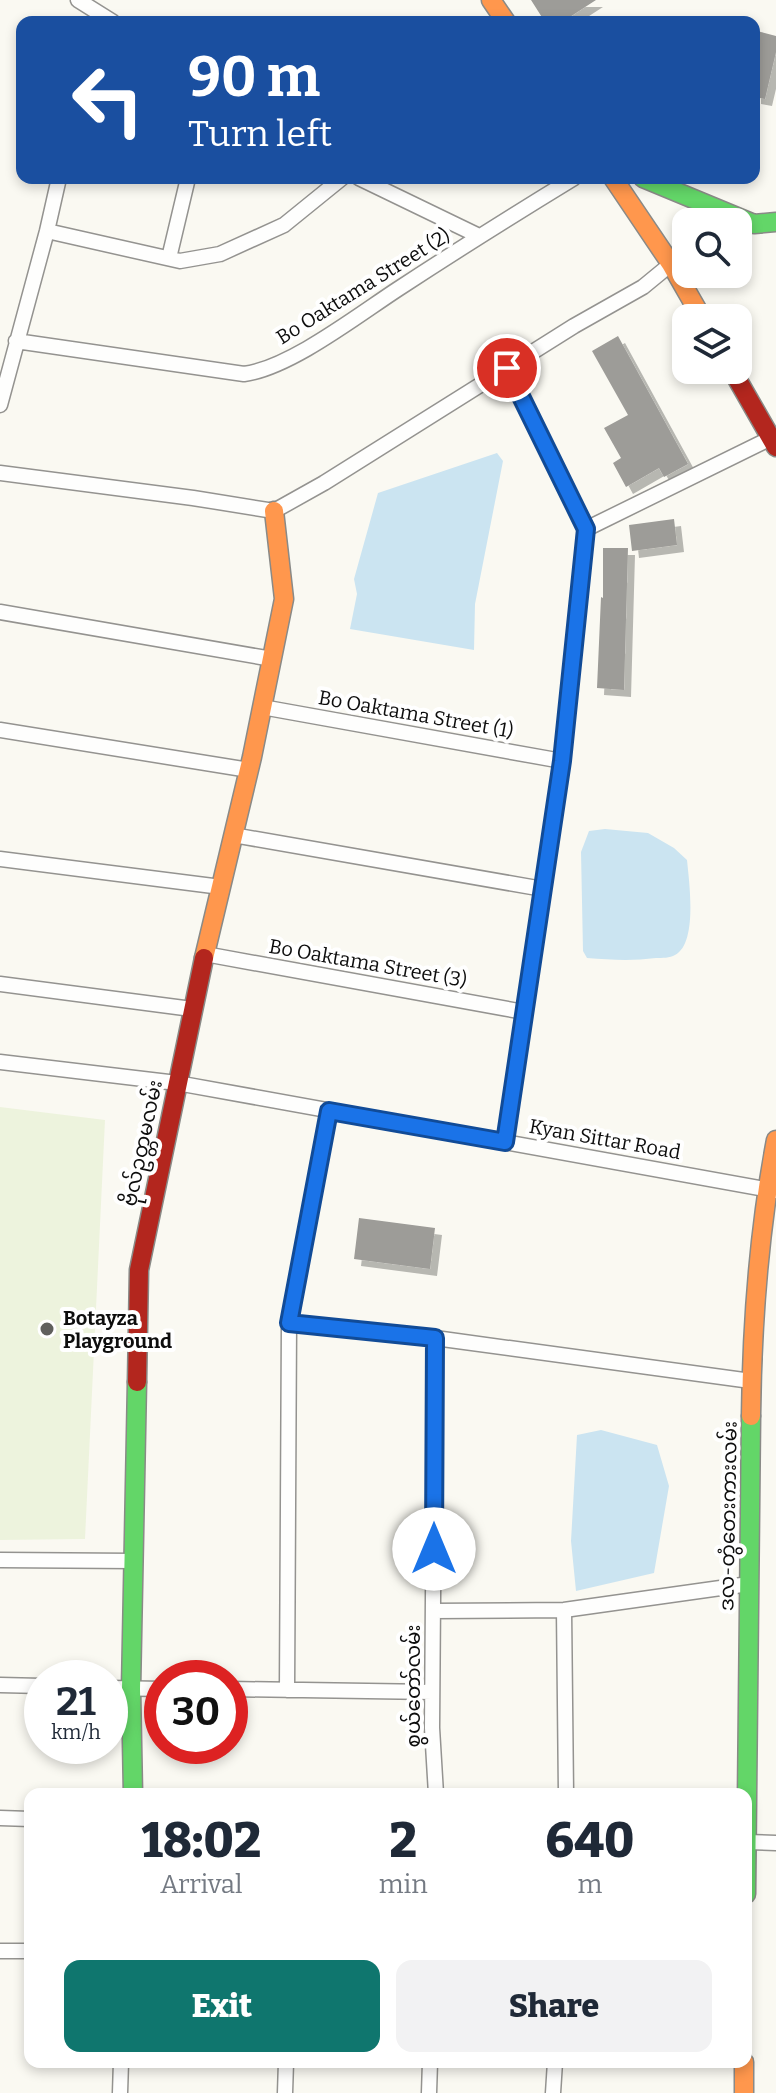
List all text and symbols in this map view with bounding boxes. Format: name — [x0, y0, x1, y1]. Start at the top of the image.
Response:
text: 90 m — [188, 44, 320, 111]
icon: left — [56, 48, 160, 152]
text: Turn left — [188, 112, 332, 156]
map controls — [672, 208, 752, 384]
button: search — [672, 208, 752, 288]
street label: Bo Oaktama Street (2) — [272, 223, 454, 349]
button: layers — [672, 304, 752, 384]
pin — [473, 334, 541, 402]
icon: arrive — [485, 346, 529, 390]
street label: Bo Oaktama Street (1) — [317, 685, 515, 743]
street label: Bo Oaktama Street (3) — [267, 934, 469, 992]
street label: ဗိုလ်ဥတ္တမလမ်း — [115, 1077, 172, 1209]
street label: Kyan Sittar Road — [527, 1114, 683, 1164]
place label: Botayza Playground — [63, 1306, 172, 1353]
marker: Botayza Playground — [38, 1320, 56, 1338]
street label: ဒလ-တွံတေးကားလမ်း — [712, 1421, 746, 1611]
position arrow — [392, 1507, 476, 1591]
street label: စွယ်တော်လမ်း — [399, 1625, 429, 1747]
speed limit sign: 30 — [144, 1660, 248, 1764]
text: 21 — [56, 1678, 96, 1726]
text: km/h — [51, 1720, 101, 1744]
text: 18:02 — [142, 1812, 261, 1870]
text: 2 — [390, 1812, 417, 1870]
text: 640 — [545, 1812, 634, 1870]
text: Arrival — [160, 1869, 243, 1900]
text: min — [379, 1869, 428, 1900]
text: m — [577, 1869, 602, 1900]
button: Exit — [64, 1960, 380, 2052]
button: Share — [396, 1960, 712, 2052]

